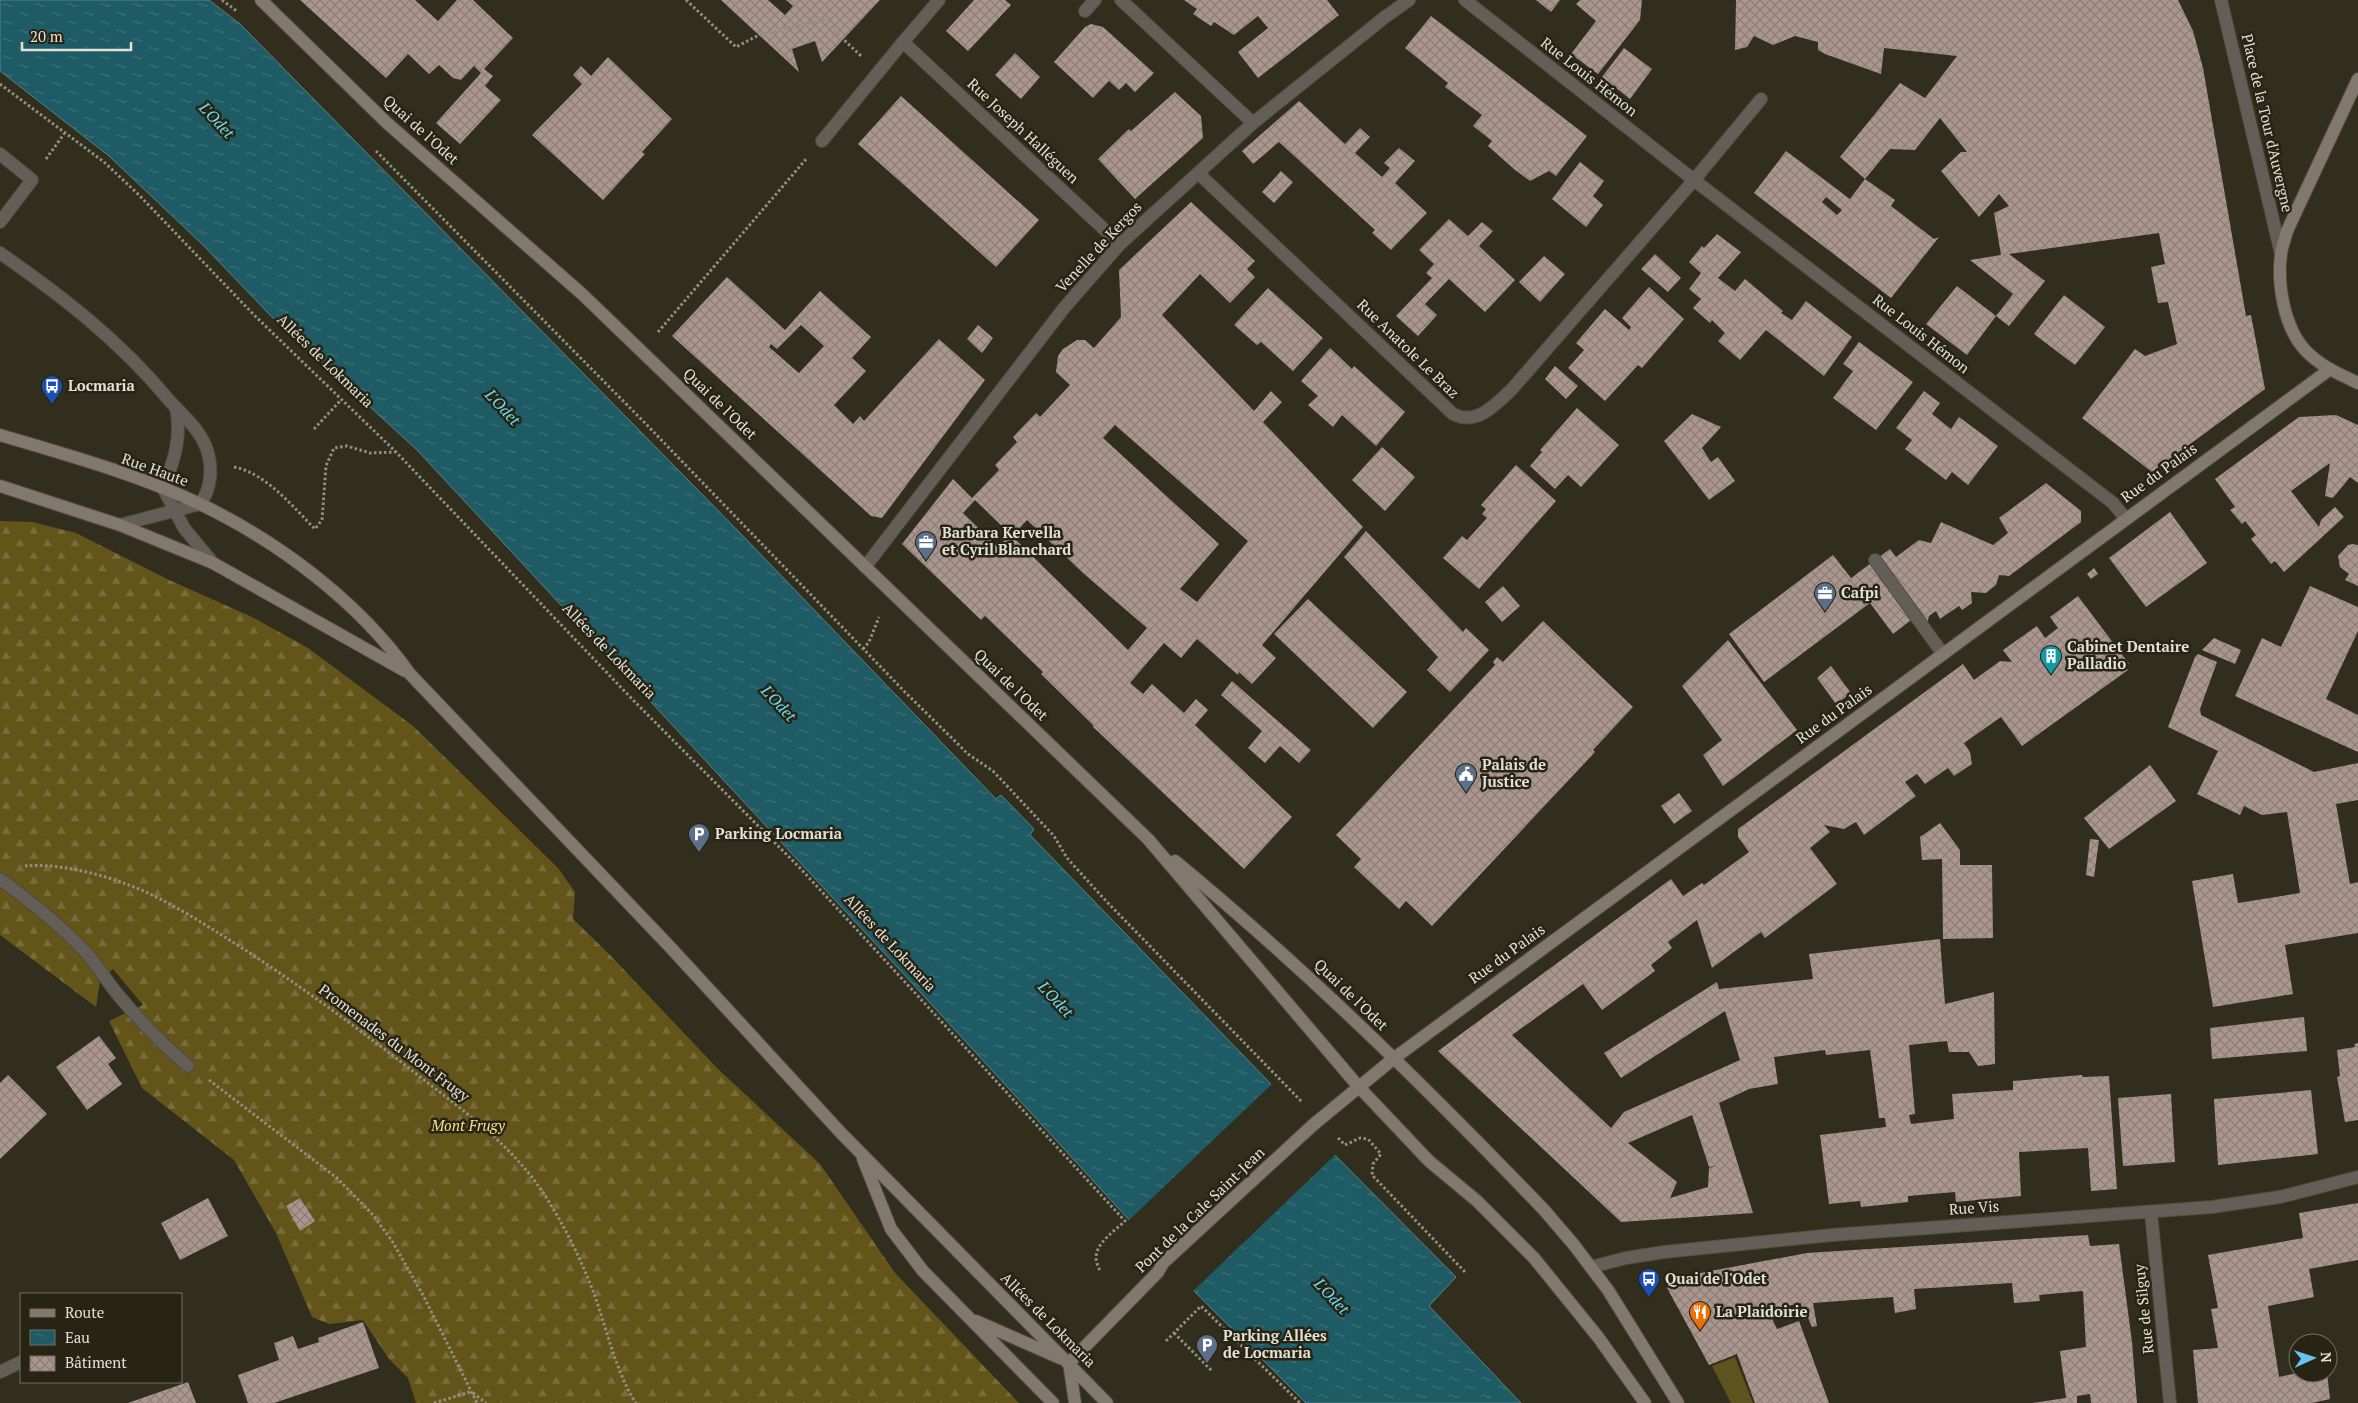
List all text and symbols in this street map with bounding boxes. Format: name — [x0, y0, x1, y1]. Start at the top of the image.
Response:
scale bar — [22, 20, 131, 52]
text: 20 m — [30, 26, 63, 46]
street label: Rue Louis Hémon — [1537, 32, 1642, 120]
street label: Place de la Tour d'Auvergne — [2238, 32, 2298, 214]
street label: Rue Joseph Halléguen — [964, 73, 1084, 187]
street label: Quai de l'Odet — [380, 90, 464, 169]
water label: L'Odet — [194, 96, 240, 144]
street label: Venelle de Kergos — [1051, 196, 1146, 296]
street label: Rue Louis Hémon — [1869, 289, 1974, 377]
street label: Rue Anatole Le Braz — [1353, 294, 1464, 402]
street label: Allées de Lokmaria — [273, 309, 378, 412]
street label: Quai de l'Odet — [680, 363, 762, 444]
bus stop icon: Locmaria — [40, 374, 64, 405]
place label: Locmaria — [68, 375, 136, 395]
water label: L'Odet — [480, 383, 526, 431]
street label: Rue du Palais — [2116, 438, 2201, 507]
street label: Rue Haute — [119, 448, 191, 490]
place label: Barbara Kervella et Cyril Blanchard — [942, 522, 1071, 559]
office icon: Barbara Kervella et Cyril Blanchard — [914, 530, 938, 561]
office icon: Cafpi — [1813, 581, 1837, 612]
place label: Cafpi — [1841, 582, 1879, 602]
street label: Allées de Lokmaria — [559, 598, 661, 703]
place label: Cabinet Dentaire Palladio — [2067, 636, 2189, 673]
street label: Quai de l'Odet — [971, 644, 1053, 725]
building icon: Cabinet Dentaire Palladio — [2039, 644, 2063, 675]
water label: L'Odet — [756, 679, 802, 727]
street label: Rue du Palais — [1791, 679, 1876, 748]
place label: Palais de Justice — [1482, 754, 1546, 791]
public building icon: Palais de Justice — [1454, 762, 1478, 793]
parking icon: Parking Locmaria — [687, 822, 711, 853]
place label: Parking Locmaria — [715, 823, 843, 843]
street label: Allées de Lokmaria — [840, 889, 942, 996]
street label: Rue du Palais — [1464, 919, 1549, 988]
street label: Quai de l'Odet — [1311, 954, 1393, 1035]
water label: L'Odet — [1033, 975, 1079, 1023]
street label: Promenades du Mont Frugy — [315, 979, 474, 1106]
park label: Mont Frugy — [430, 1115, 506, 1135]
street label: Pont de la Cale Saint-Jean — [1130, 1142, 1268, 1276]
street label: Rue Vis — [1948, 1195, 2000, 1219]
street label: Rue de Silguy — [2128, 1263, 2158, 1355]
street label: Allées de Lokmaria — [997, 1267, 1101, 1371]
bus stop icon: Quai de l'Odet — [1637, 1267, 1661, 1298]
place label: Quai de l'Odet — [1665, 1268, 1767, 1288]
water label: L'Odet — [1309, 1272, 1355, 1320]
legend — [20, 1293, 182, 1383]
restaurant icon: La Plaidoirie — [1688, 1300, 1712, 1331]
place label: La Plaidoirie — [1716, 1301, 1807, 1321]
text: Route — [65, 1302, 104, 1322]
place label: Parking Allées de Locmaria — [1223, 1325, 1327, 1362]
text: Eau — [65, 1327, 90, 1347]
parking icon: Parking Allées de Locmaria — [1195, 1333, 1219, 1364]
north arrow — [2288, 1333, 2338, 1383]
text: N — [2317, 1351, 2336, 1363]
text: Bâtiment — [65, 1352, 127, 1372]

